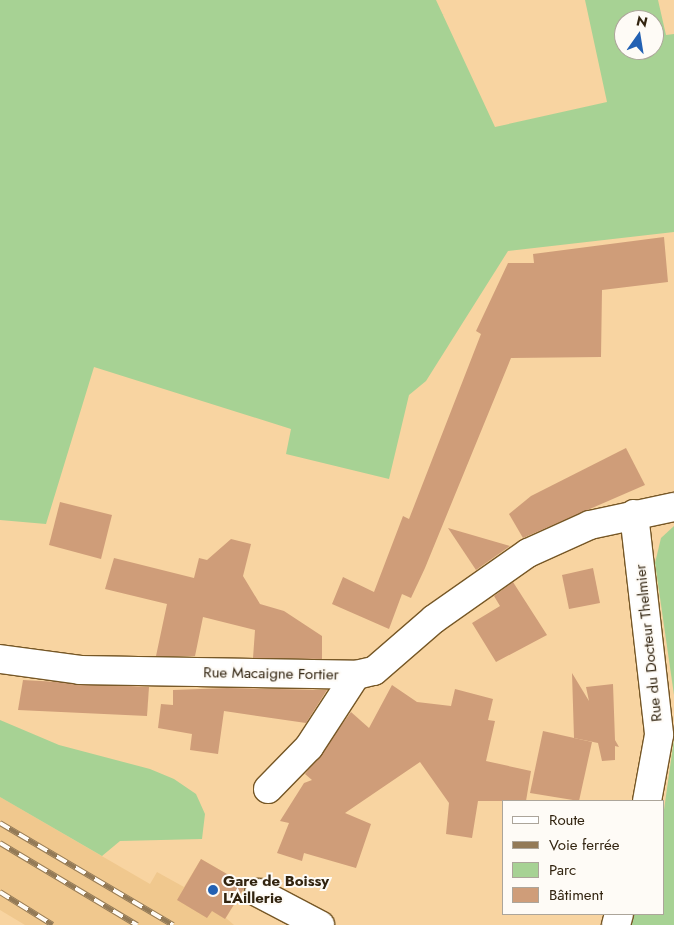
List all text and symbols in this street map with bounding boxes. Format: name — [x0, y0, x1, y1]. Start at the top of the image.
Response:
north arrow — [614, 10, 664, 60]
text: N — [634, 10, 650, 32]
street label: Rue du Docteur Thelmier — [632, 563, 666, 723]
street label: Rue Macaigne Fortier — [203, 664, 339, 684]
legend — [502, 800, 664, 915]
text: Route — [549, 809, 585, 831]
text: Voie ferrée — [549, 834, 620, 856]
text: Parc — [549, 859, 576, 881]
place label: Gare de Boissy L'Aillerie — [223, 872, 329, 907]
marker: Gare de Boissy L'Aillerie — [207, 884, 219, 896]
text: Bâtiment — [549, 884, 603, 906]

